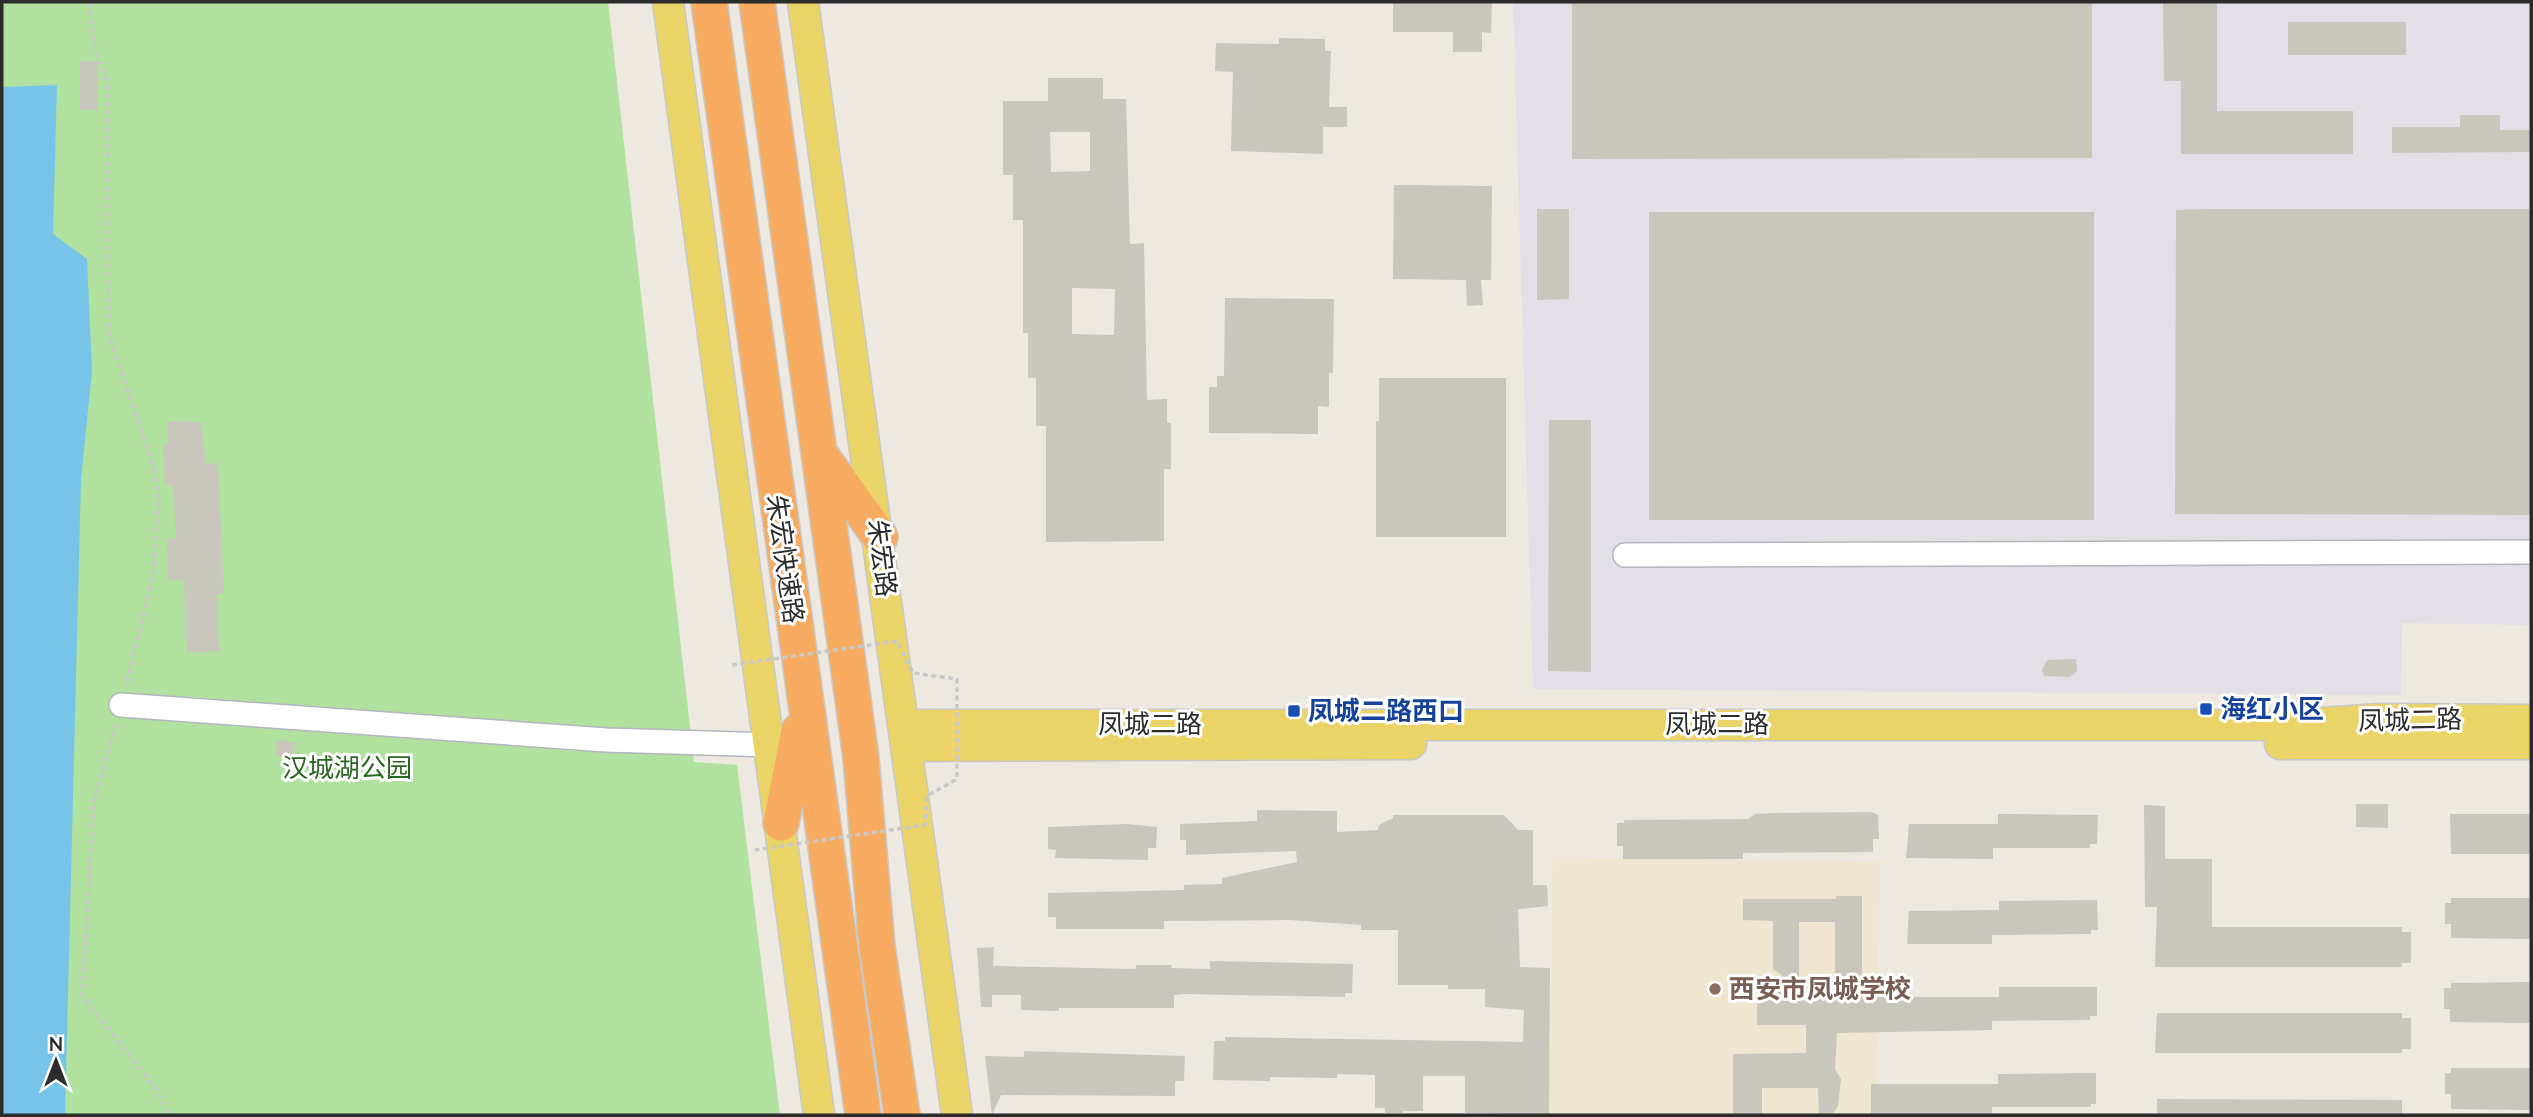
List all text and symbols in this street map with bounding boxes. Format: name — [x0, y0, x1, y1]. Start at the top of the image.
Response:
street label: 朱宏快速路 — [760, 492, 811, 626]
street label: 朱宏路 — [861, 517, 904, 599]
place label: 海红小区 — [2220, 692, 2324, 725]
place label: 凤城二路西口 — [1308, 694, 1464, 727]
marker: 海红小区 — [2198, 701, 2214, 717]
street label: 凤城二路 — [2358, 702, 2462, 737]
marker: 凤城二路西口 — [1286, 703, 1302, 719]
street label: 凤城二路 — [1098, 707, 1202, 740]
street label: 凤城二路 — [1665, 707, 1769, 740]
park label: 汉城湖公园 — [282, 751, 412, 784]
place label: 西安市凤城学校 — [1729, 972, 1911, 1005]
marker: 西安市凤城学校 — [1707, 981, 1723, 997]
north arrow — [21, 1026, 91, 1096]
text: N — [49, 1032, 63, 1056]

